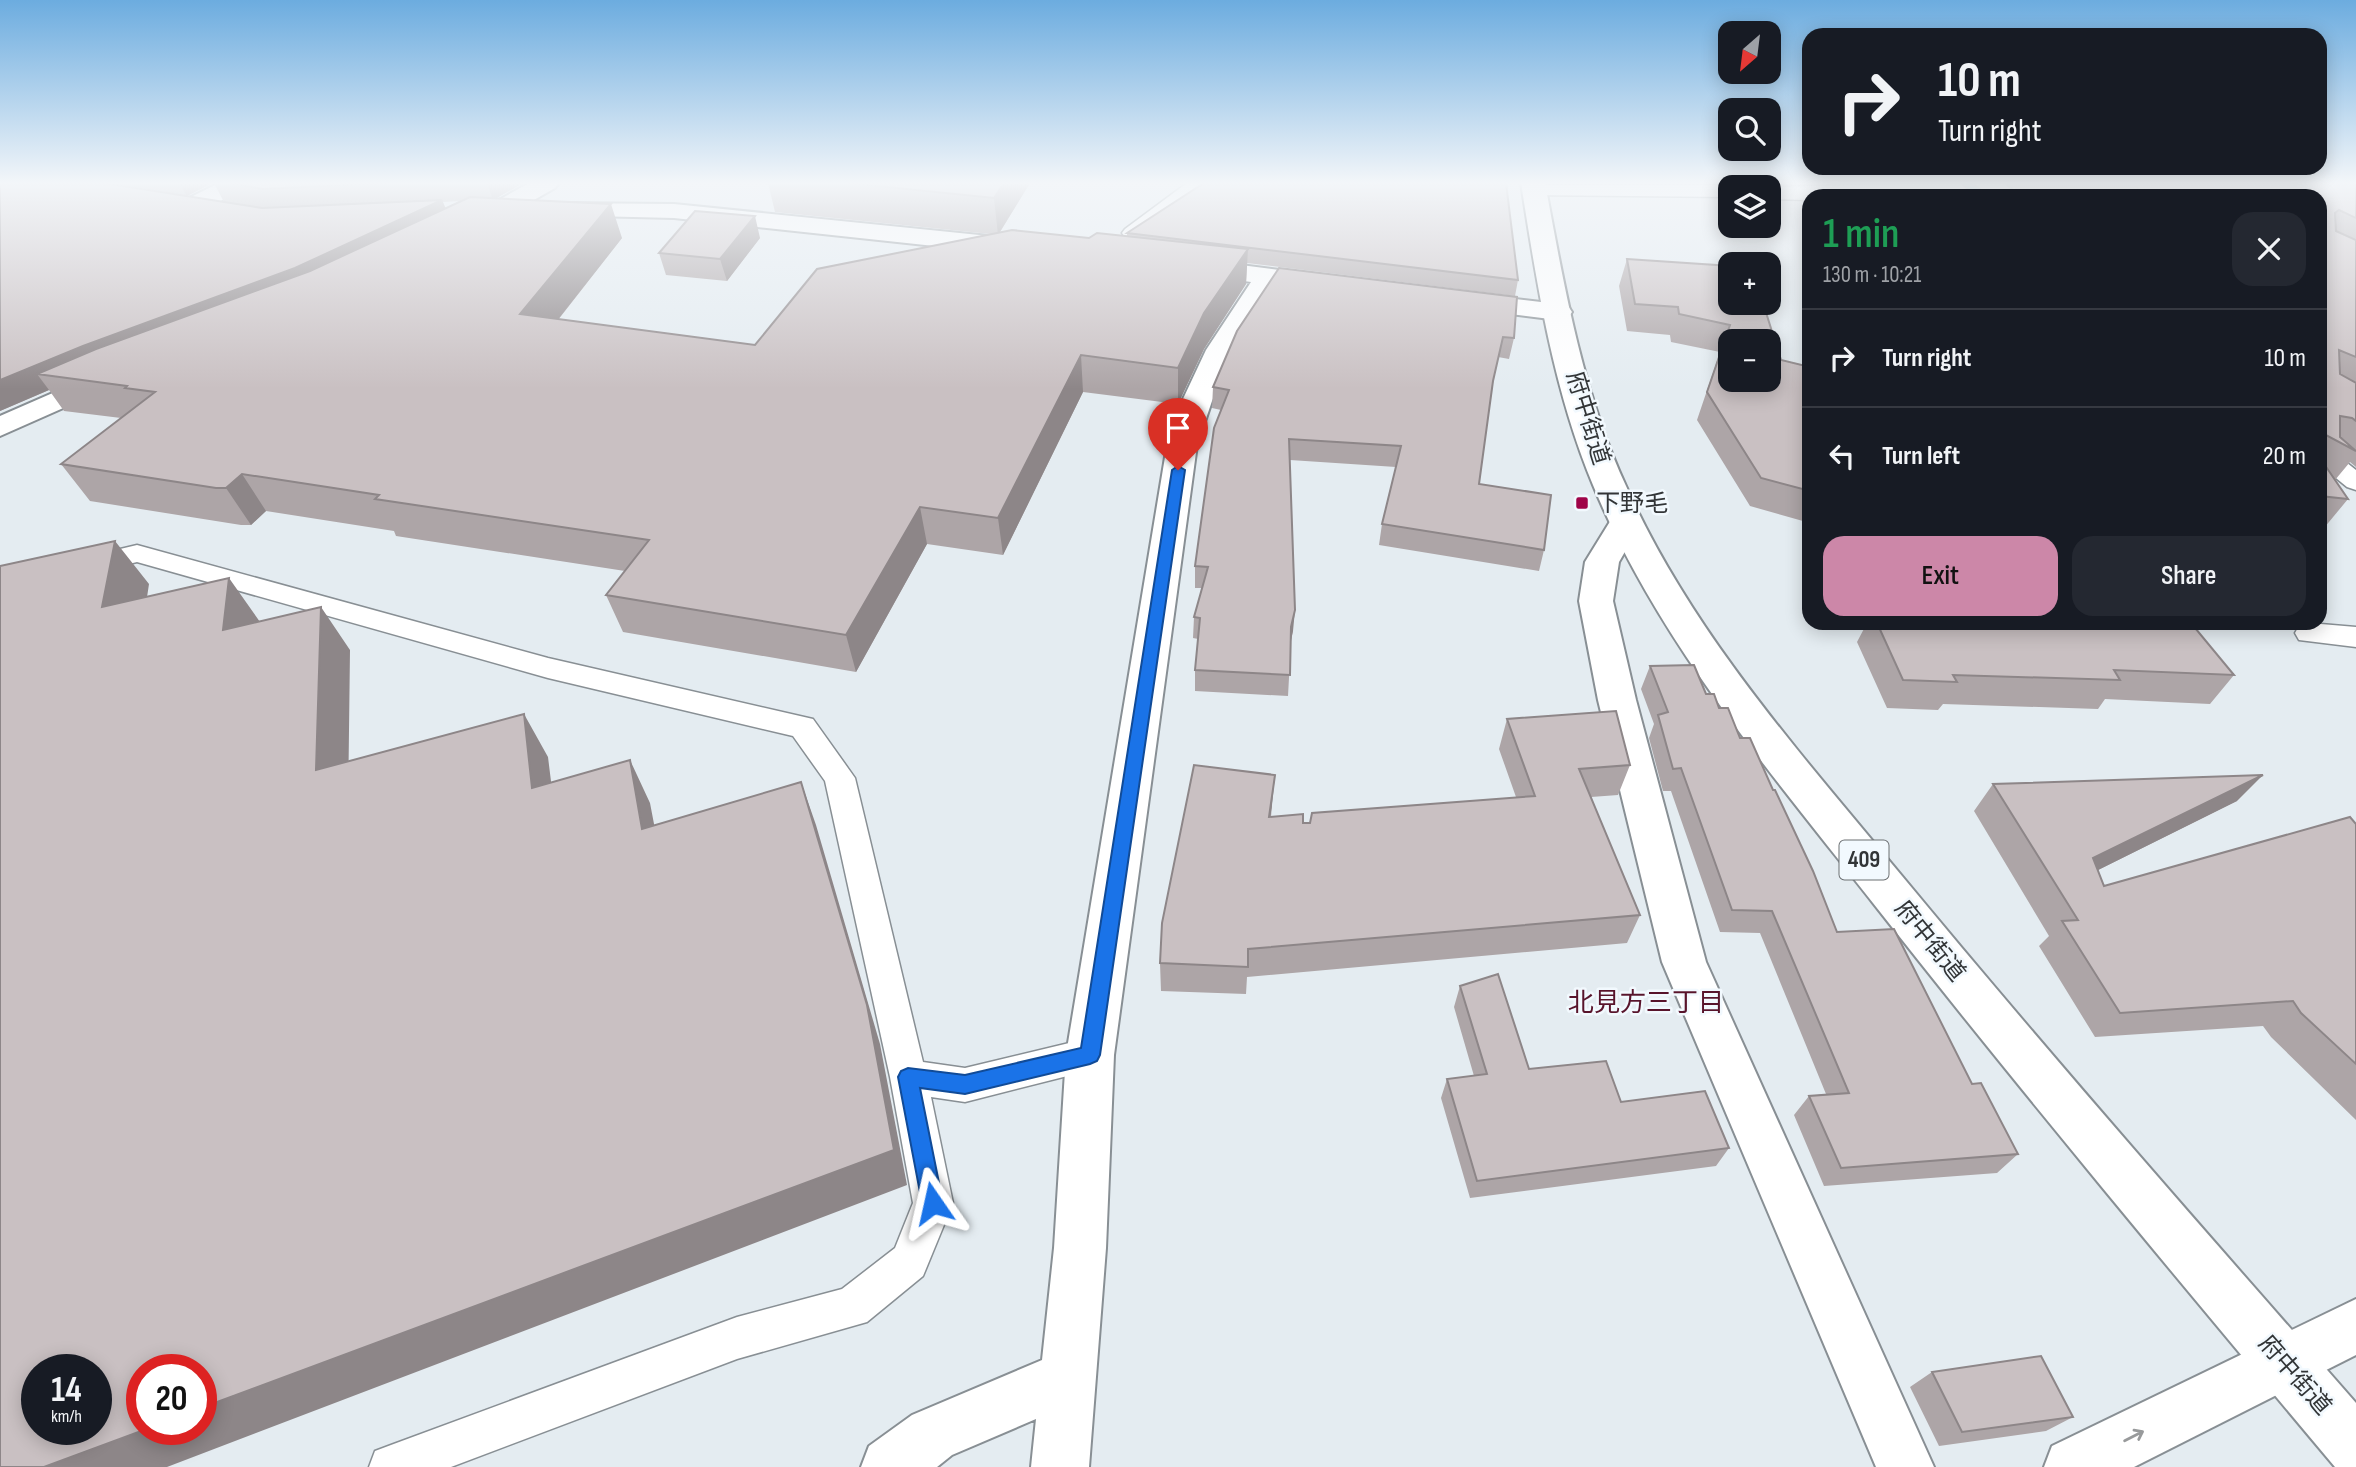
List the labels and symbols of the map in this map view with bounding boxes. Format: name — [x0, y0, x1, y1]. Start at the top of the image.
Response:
north arrow — [1718, 21, 1782, 84]
street label: 府中街道 — [1560, 368, 1616, 468]
pin — [1148, 398, 1208, 470]
place label: 下野毛 — [1596, 489, 1668, 518]
marker: 下野毛 — [1574, 495, 1590, 511]
road number: 409 — [1840, 840, 1888, 880]
street label: 府中街道 — [1889, 895, 1971, 987]
district label: 北見方三丁目 — [1568, 988, 1724, 1019]
position arrow — [896, 1166, 970, 1240]
street label: 府中街道 — [2253, 1329, 2337, 1421]
speed limit sign: 20 — [126, 1354, 217, 1445]
one-way arrow — [2123, 1429, 2144, 1443]

